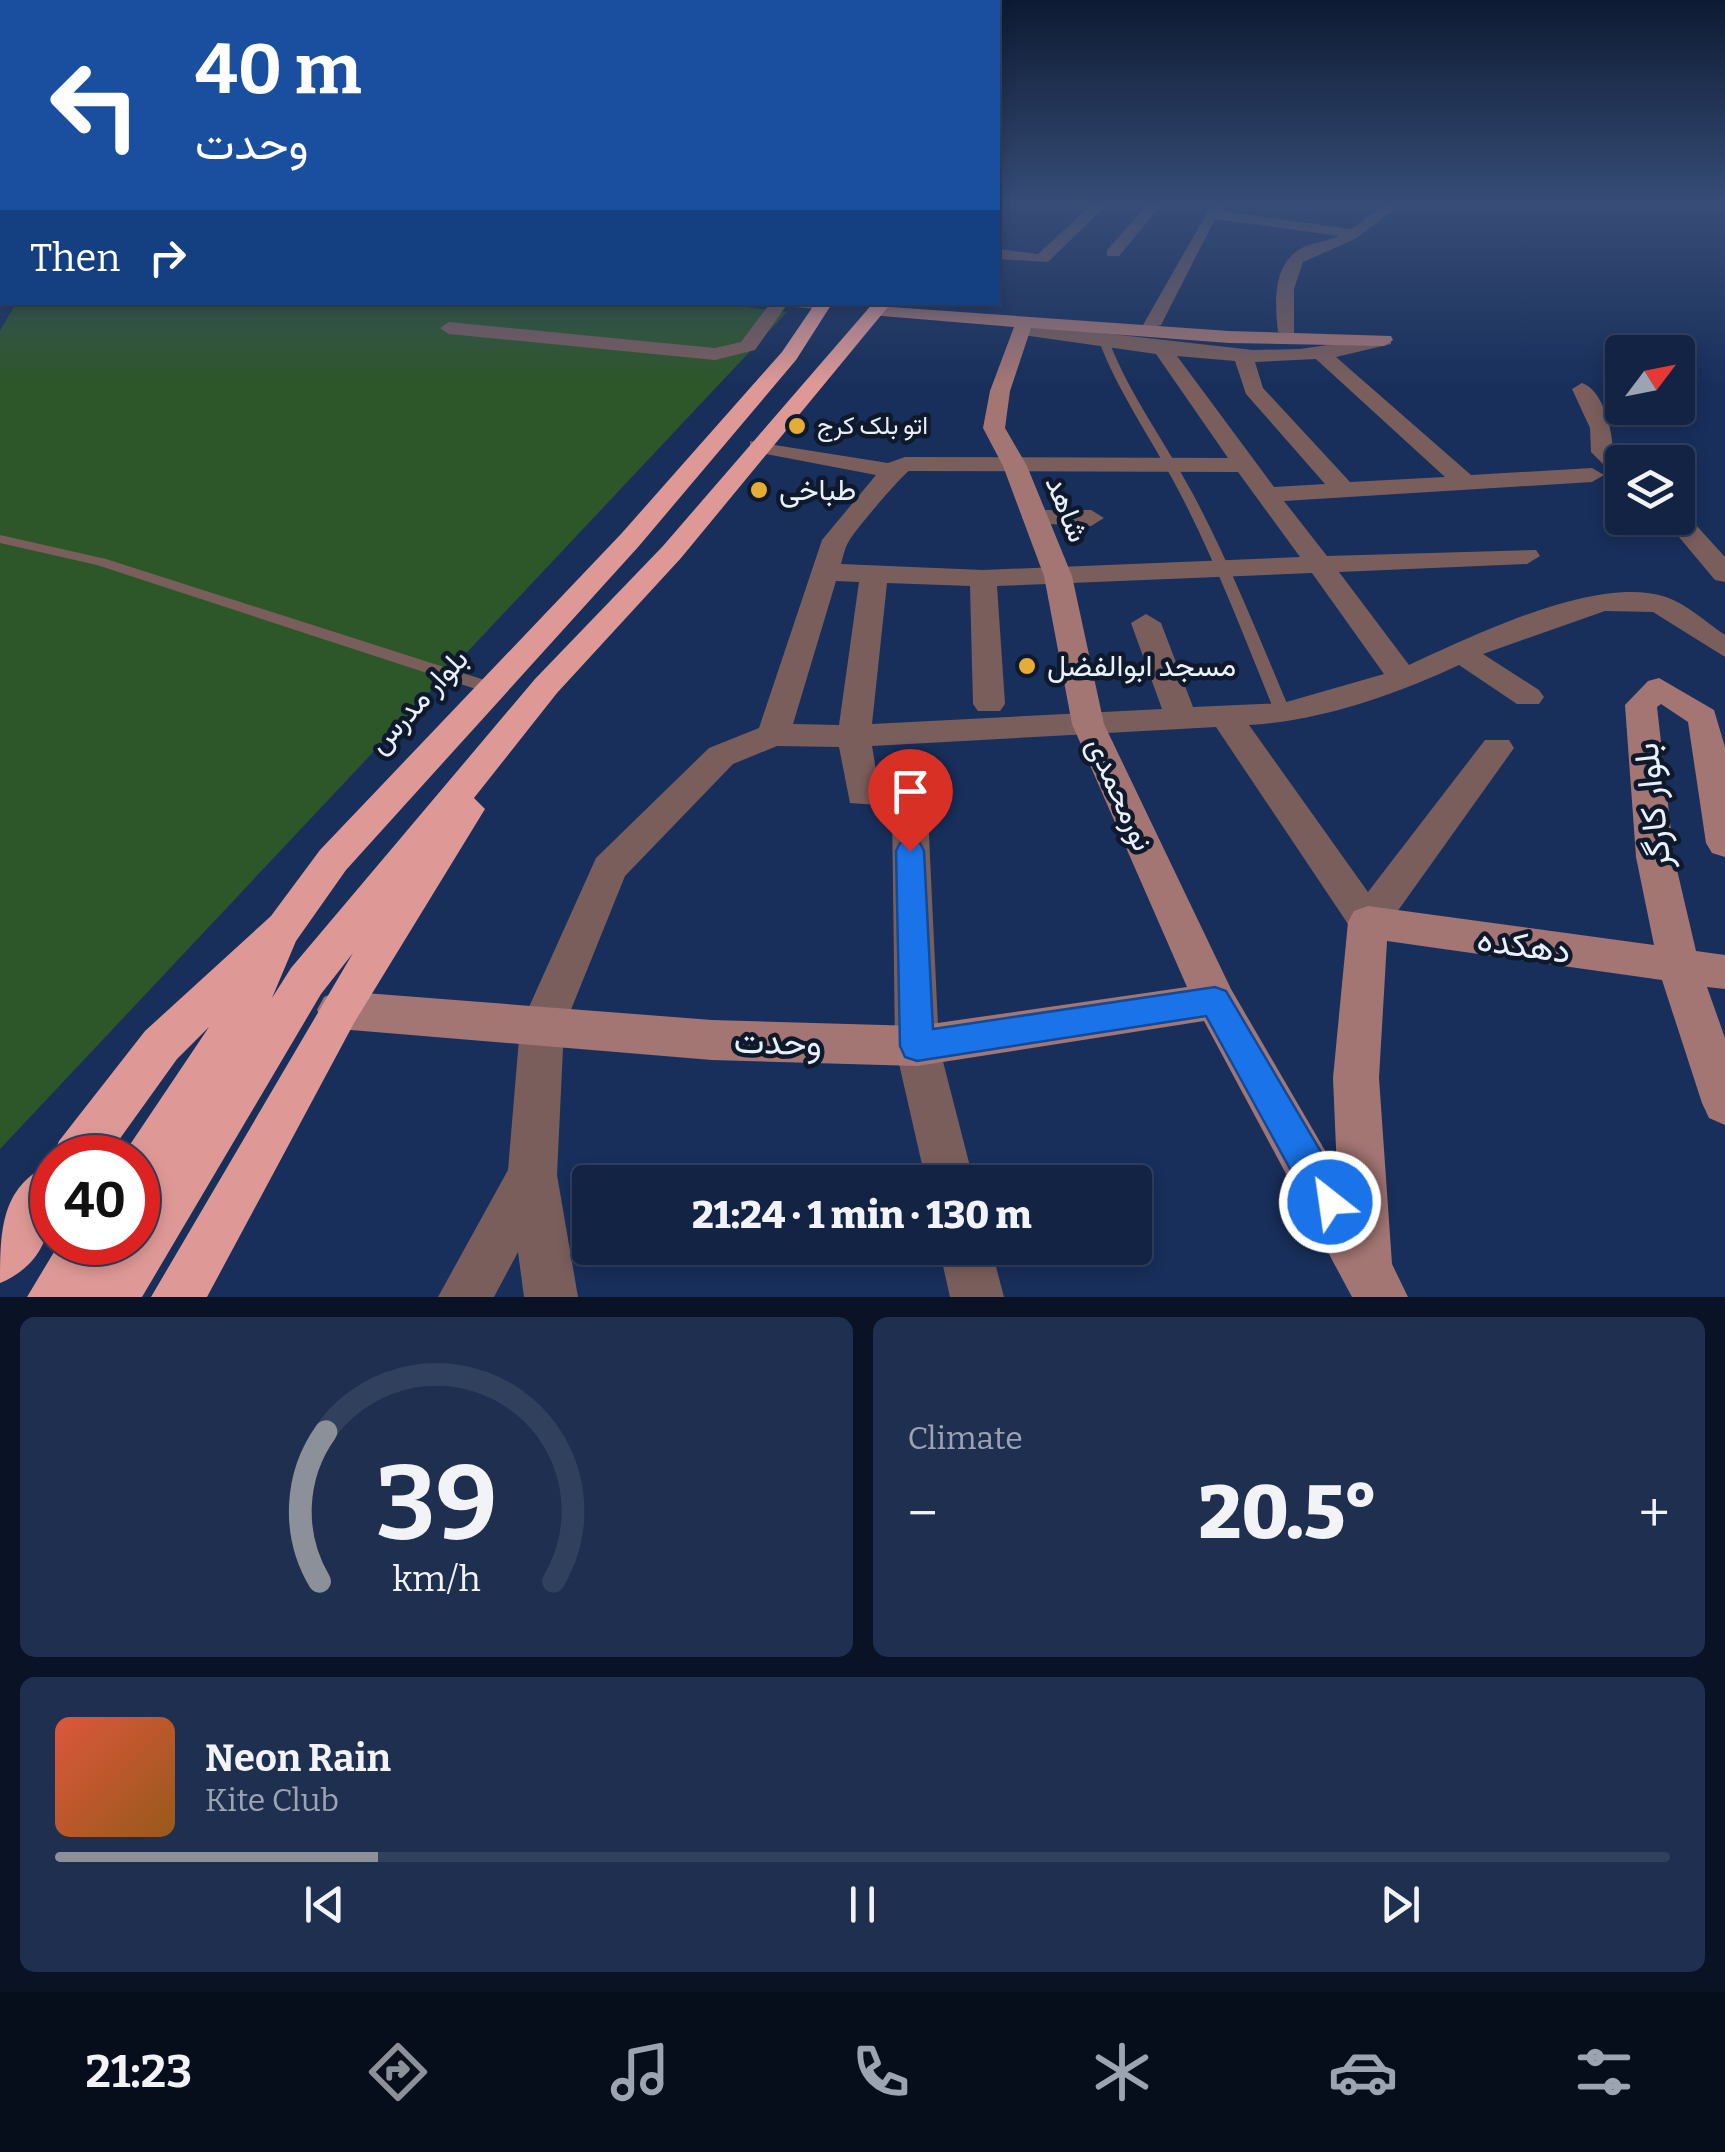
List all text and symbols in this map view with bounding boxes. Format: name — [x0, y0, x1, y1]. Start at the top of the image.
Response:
text: 40 m — [195, 28, 361, 112]
icon: left — [30, 40, 160, 170]
text: وحدت — [195, 117, 308, 171]
icon: right — [140, 230, 195, 285]
text: Then — [30, 235, 120, 281]
north arrow — [1605, 335, 1695, 425]
map controls — [1605, 335, 1695, 535]
place label: اتو بلک کرج — [817, 411, 928, 442]
marker: اتو بلک کرج — [786, 415, 808, 437]
button: layers — [1605, 445, 1695, 535]
street label: شاهد — [1038, 471, 1096, 547]
place label: طباخی — [779, 472, 856, 508]
marker: طباخی — [748, 479, 770, 501]
street label: بلوار مدرس — [360, 641, 476, 761]
place label: مسجد ابوالفضل — [1047, 648, 1236, 684]
marker: مسجد ابوالفضل — [1016, 655, 1038, 677]
street label: نورمحمدی — [1079, 732, 1161, 856]
street label: بلوار کارگر — [1624, 741, 1681, 872]
pin — [868, 749, 953, 852]
icon: arrive — [883, 764, 938, 819]
street label: دهکده — [1475, 918, 1573, 972]
street label: وحدت — [733, 1019, 823, 1066]
speed limit sign: 40 — [30, 1135, 160, 1265]
position arrow — [1278, 1150, 1382, 1254]
text: 21:24 · 1 min · 130 m — [692, 1192, 1032, 1238]
text: Climate — [908, 1419, 1023, 1457]
text: 39 — [376, 1442, 497, 1567]
text: 20.5° — [1198, 1468, 1378, 1558]
text: − — [908, 1481, 938, 1547]
text: + — [1639, 1481, 1670, 1547]
text: km/h — [392, 1558, 480, 1600]
text: Neon Rain — [205, 1735, 391, 1781]
text: Kite Club — [205, 1781, 339, 1819]
icon: previous — [297, 1877, 352, 1932]
icon: pause — [835, 1877, 890, 1932]
icon: next — [1373, 1877, 1428, 1932]
icon: directions — [363, 2037, 433, 2107]
icon: music — [605, 2037, 675, 2107]
icon: phone — [846, 2037, 916, 2107]
icon: climate — [1087, 2037, 1157, 2107]
icon: car — [1328, 2037, 1398, 2107]
icon: filters — [1569, 2037, 1639, 2107]
text: 21:23 — [86, 2045, 192, 2099]

